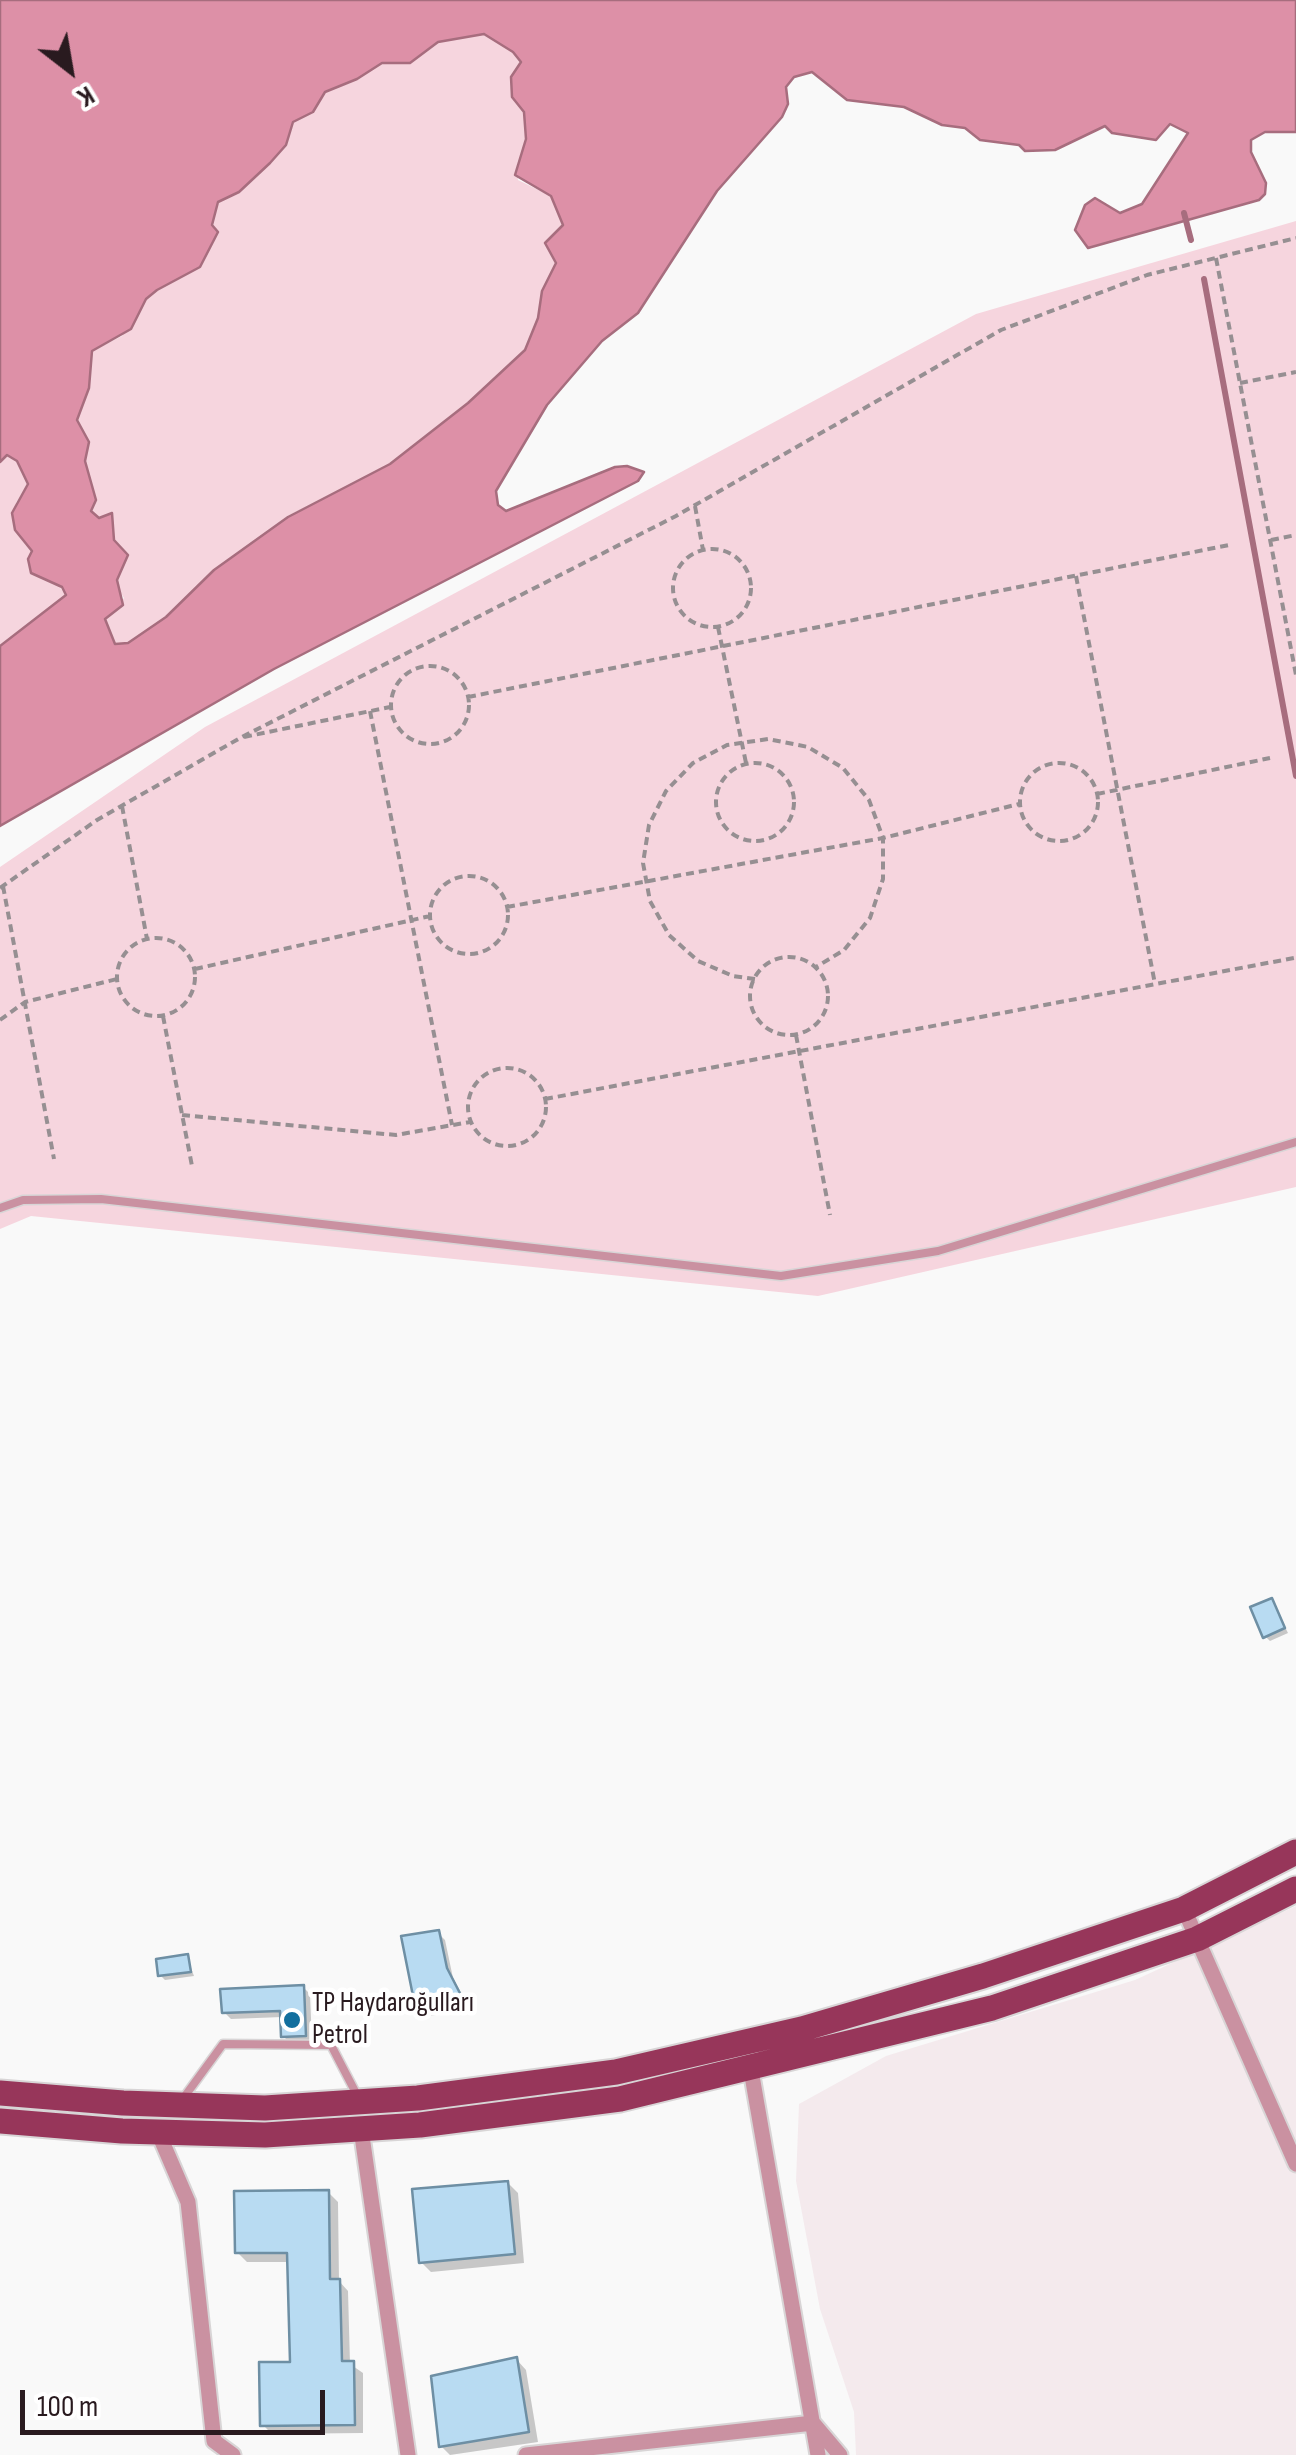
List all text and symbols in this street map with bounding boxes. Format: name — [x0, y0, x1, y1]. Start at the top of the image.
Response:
north arrow — [20, 20, 120, 120]
text: K — [71, 78, 100, 114]
place label: TP Haydaroğulları Petrol — [312, 1987, 474, 2053]
marker: TP Haydaroğulları Petrol — [281, 2009, 303, 2031]
scale bar — [25, 2370, 330, 2432]
text: 100 m — [37, 2389, 98, 2425]

